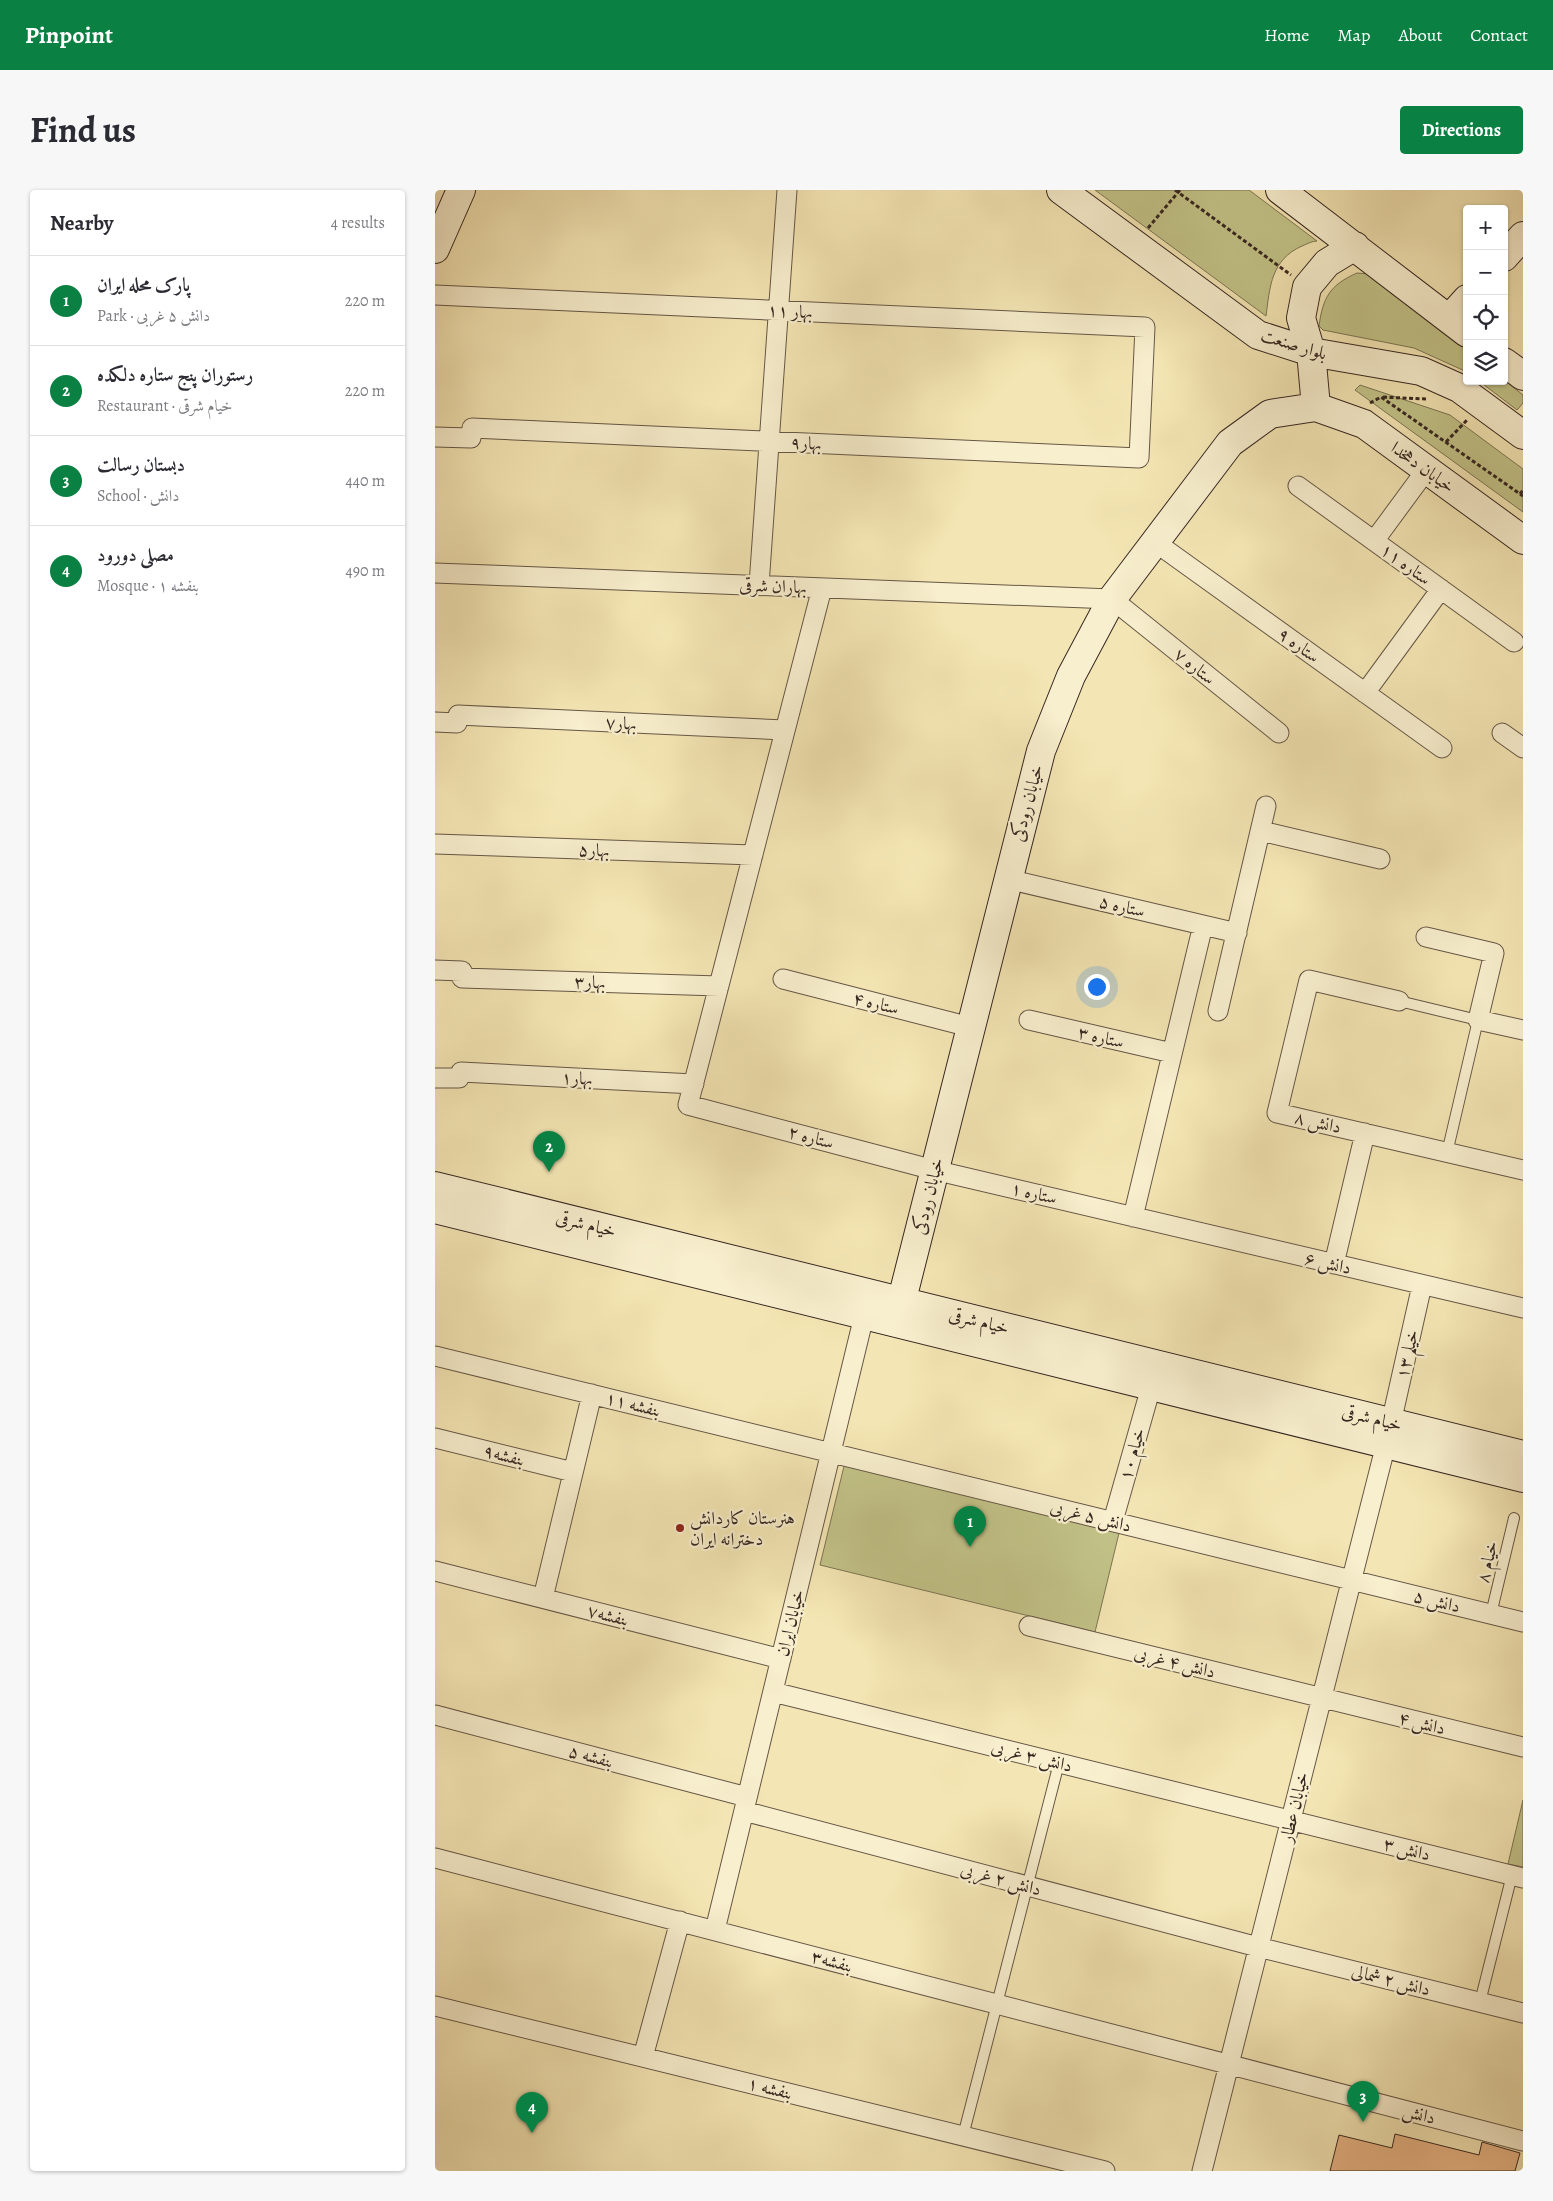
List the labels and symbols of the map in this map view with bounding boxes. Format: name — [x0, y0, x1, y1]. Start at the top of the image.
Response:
street label: بهار ۱۱ — [767, 298, 813, 324]
street label: بلوار صنعت — [1258, 323, 1330, 365]
street label: بهار۹ — [790, 430, 822, 456]
street label: خیابان دهخدا — [1386, 436, 1460, 498]
street label: ستاره ۱۱ — [1376, 537, 1436, 591]
street label: بهاران شرقی — [739, 573, 807, 599]
street label: ستاره ۹ — [1273, 622, 1325, 668]
street label: ستاره ۷ — [1169, 642, 1221, 690]
street label: بهار۷ — [605, 710, 637, 736]
street label: خیابان رودکی — [1005, 762, 1049, 844]
street label: بهار۵ — [578, 837, 610, 863]
street label: ستاره ۵ — [1097, 889, 1147, 923]
street label: بهار۳ — [574, 969, 606, 995]
your location — [1084, 974, 1110, 1000]
street label: ستاره ۴ — [850, 986, 902, 1020]
street label: ستاره ۳ — [1076, 1020, 1126, 1054]
street label: بهار۱ — [561, 1065, 593, 1091]
street label: دانش ۸ — [1292, 1105, 1344, 1139]
street label: ستاره ۲ — [785, 1119, 837, 1155]
pin: 2 — [533, 1131, 565, 1172]
street label: خیابان رودکی — [907, 1155, 949, 1237]
street label: ستاره ۱ — [1009, 1176, 1059, 1210]
street label: خیام شرقی — [553, 1205, 618, 1247]
street label: دانش ۶ — [1302, 1246, 1354, 1280]
street label: خیام شرقی — [946, 1302, 1011, 1344]
street label: خیلم ۱۳ — [1390, 1327, 1430, 1382]
street label: بنفشه ۱۱ — [603, 1386, 663, 1422]
street label: خیام شرقی — [1339, 1399, 1404, 1441]
street label: خیام ۱۰ — [1113, 1425, 1155, 1484]
street label: بنفشه۹ — [481, 1438, 527, 1472]
street label: دانش ۵ غربی — [1048, 1494, 1134, 1539]
place label: هنرستان کاردانش دخترانه ایران — [690, 1506, 795, 1551]
pin: 1 — [954, 1506, 986, 1547]
marker: هنرستان کاردانش دخترانه ایران — [674, 1522, 686, 1534]
street label: خیام ۸ — [1471, 1539, 1507, 1586]
street label: دانش ۵ — [1411, 1584, 1463, 1618]
street label: خیابان ایران — [770, 1587, 810, 1659]
street label: بنفشه۷ — [585, 1598, 631, 1632]
street label: دانش ۴ غربی — [1132, 1640, 1218, 1685]
street label: دانش ۴ — [1396, 1706, 1448, 1740]
street label: دانش ۳ غربی — [989, 1734, 1075, 1779]
street label: بنفشه ۵ — [566, 1739, 616, 1773]
street label: خیابان عطار — [1273, 1769, 1314, 1847]
street label: دانش ۳ — [1381, 1832, 1433, 1866]
street label: دانش ۲ غربی — [958, 1857, 1044, 1902]
street label: بنفشه۳ — [809, 1944, 855, 1978]
street label: دانش ۲ شمالی — [1349, 1959, 1433, 2001]
street label: بنفشه ۱ — [745, 2071, 795, 2105]
pin: 3 — [1347, 2081, 1379, 2122]
pin: 4 — [516, 2092, 548, 2133]
street label: دانش — [1400, 2098, 1438, 2130]

